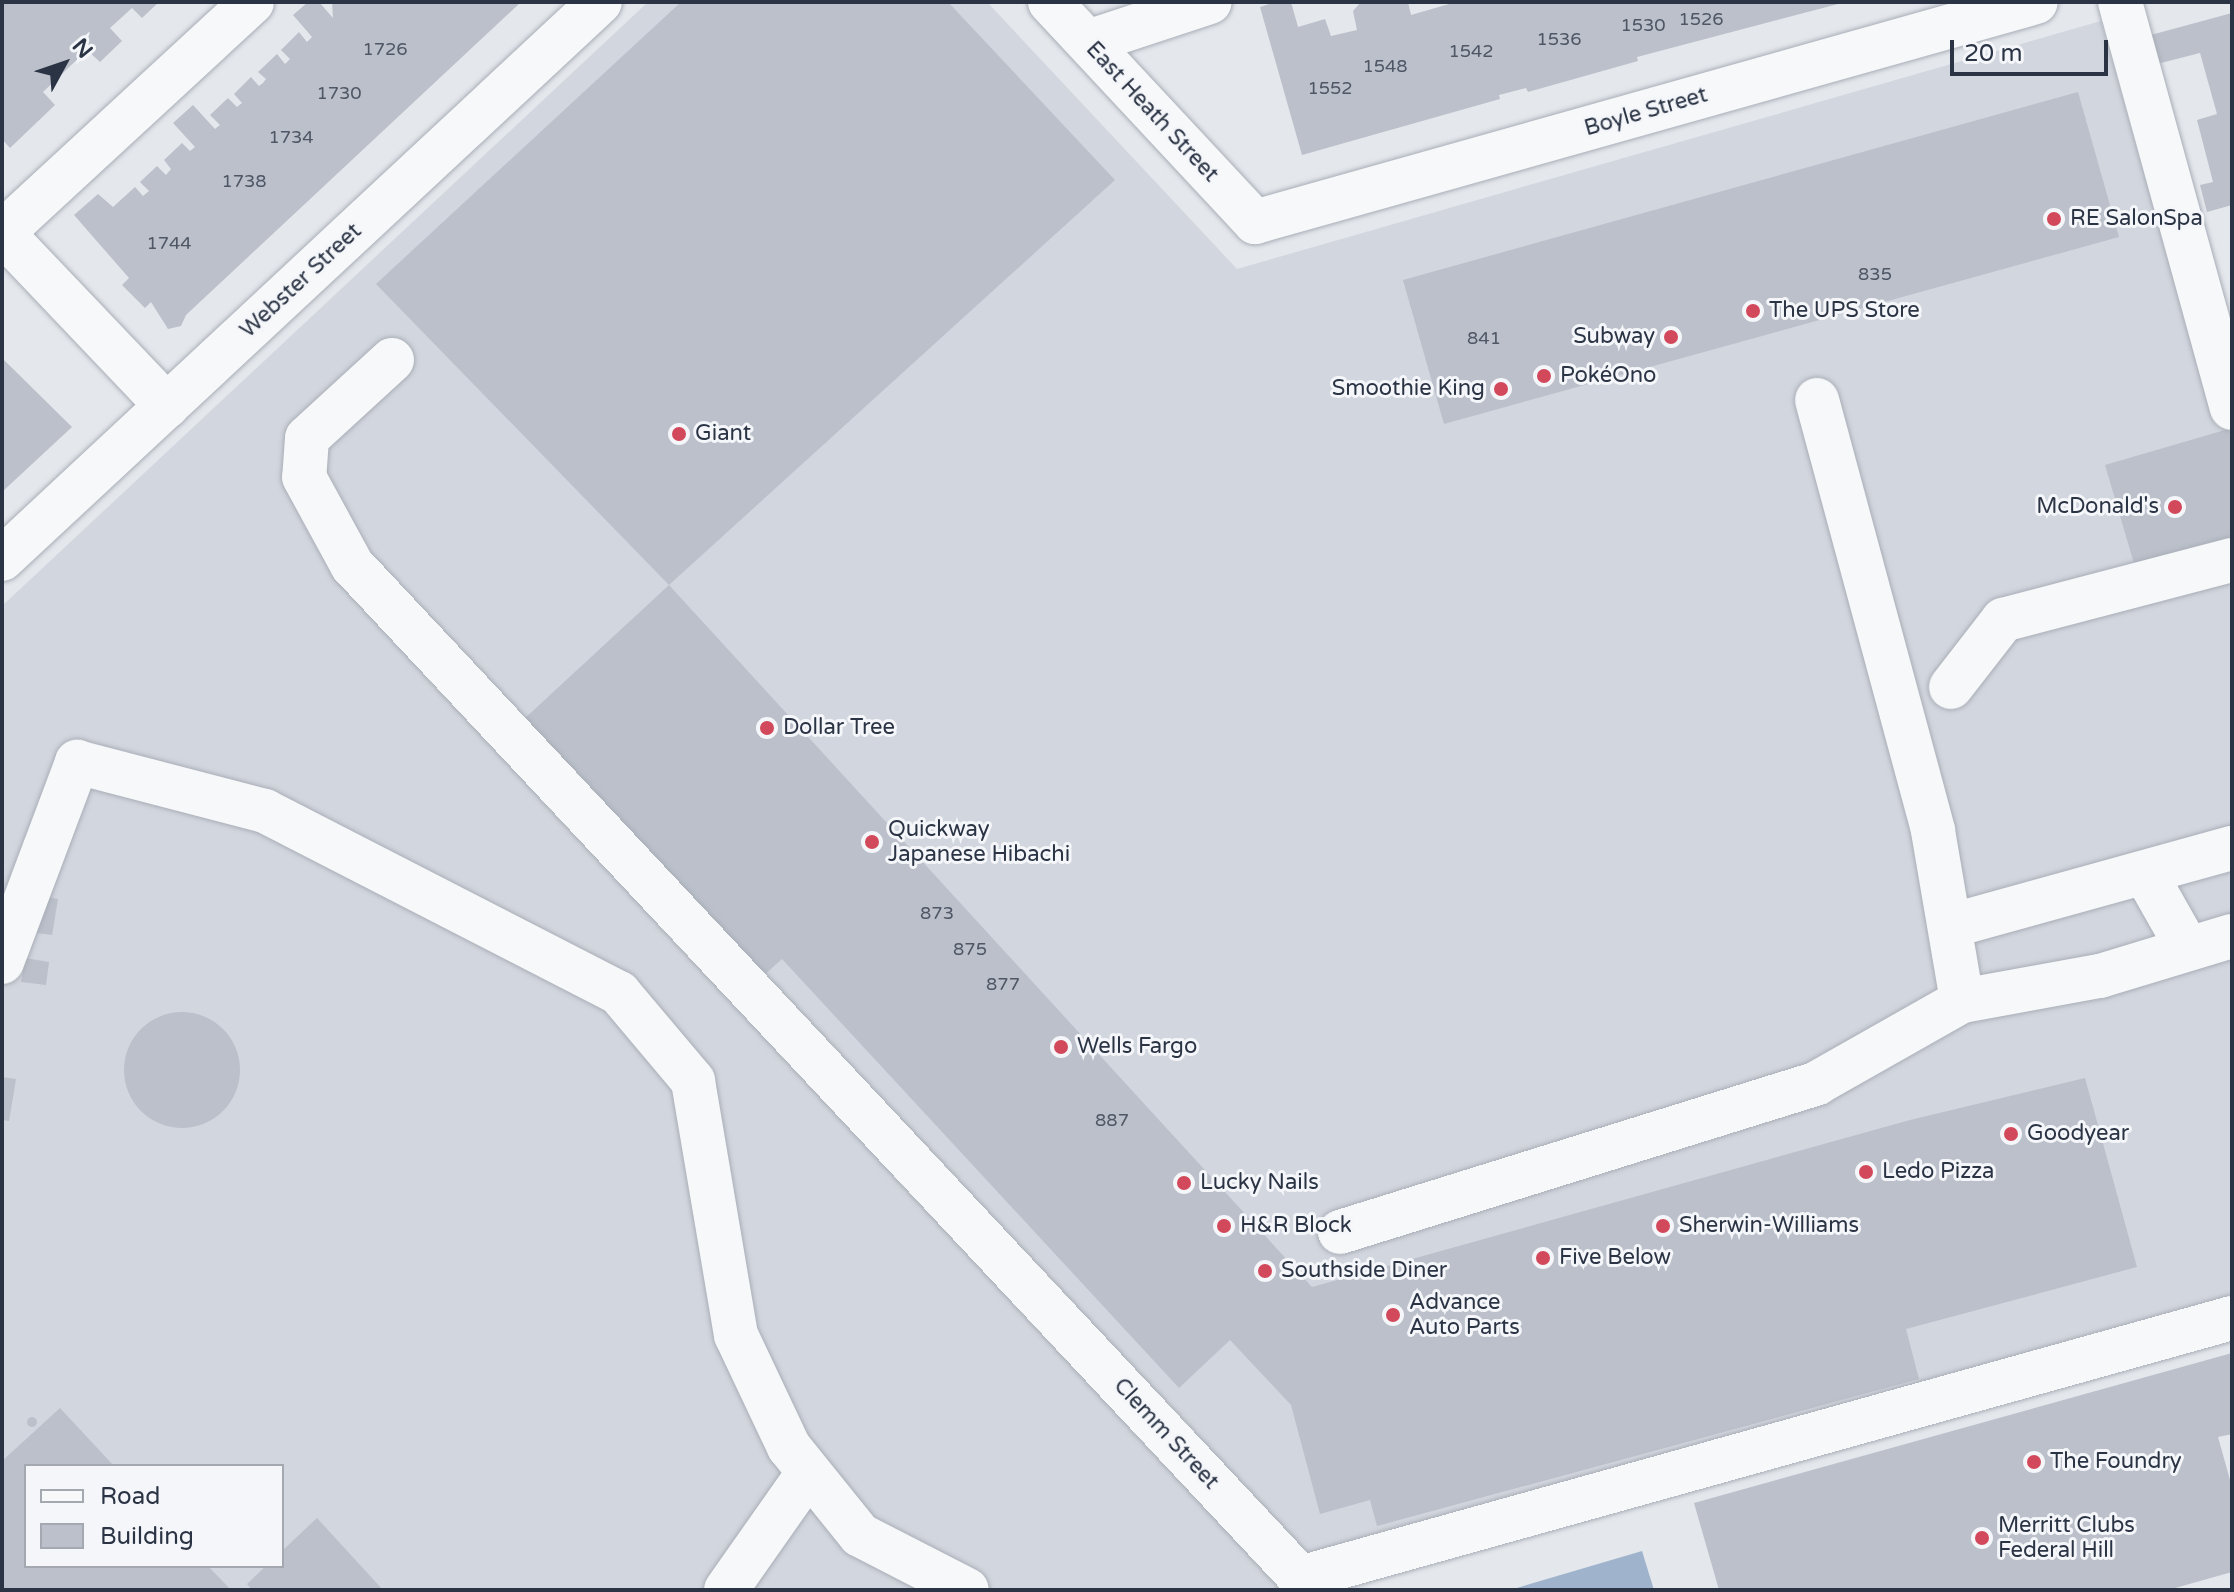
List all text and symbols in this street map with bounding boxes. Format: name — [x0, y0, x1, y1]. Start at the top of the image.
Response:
house number: 1526 — [1678, 8, 1724, 30]
house number: 1530 — [1620, 14, 1666, 36]
north arrow — [24, 24, 104, 104]
scale bar — [1954, 24, 2112, 74]
house number: 1536 — [1536, 28, 1582, 50]
text: N — [67, 33, 98, 64]
street label: East Heath Street — [1080, 36, 1224, 188]
house number: 1726 — [362, 38, 408, 60]
text: 20 m — [1964, 39, 2022, 68]
house number: 1542 — [1448, 40, 1494, 62]
house number: 1548 — [1362, 55, 1408, 77]
house number: 1552 — [1307, 77, 1353, 99]
house number: 1730 — [316, 82, 362, 104]
street label: Boyle Street — [1581, 82, 1711, 142]
house number: 1734 — [268, 126, 314, 148]
house number: 1738 — [221, 170, 267, 192]
place label: RE SalonSpa — [2070, 206, 2203, 232]
marker: RE SalonSpa — [2045, 210, 2063, 228]
street label: Webster Street — [235, 218, 367, 344]
house number: 1744 — [146, 232, 192, 254]
house number: 835 — [1858, 263, 1892, 285]
place label: The UPS Store — [1769, 298, 1920, 324]
marker: The UPS Store — [1744, 302, 1762, 320]
place label: Subway — [1573, 324, 1655, 350]
house number: 841 — [1467, 327, 1501, 349]
marker: Subway — [1662, 328, 1680, 346]
place label: PokéOno — [1560, 363, 1656, 389]
marker: PokéOno — [1535, 367, 1553, 385]
place label: Smoothie King — [1332, 376, 1485, 402]
marker: Smoothie King — [1492, 380, 1510, 398]
place label: Giant — [695, 421, 751, 447]
marker: Giant — [670, 425, 688, 443]
place label: McDonald's — [2036, 494, 2159, 520]
marker: McDonald's — [2166, 498, 2184, 516]
place label: Dollar Tree — [783, 715, 895, 741]
marker: Dollar Tree — [758, 719, 776, 737]
place label: Quickway Japanese Hibachi — [888, 816, 1070, 868]
marker: Quickway Japanese Hibachi — [863, 833, 881, 851]
house number: 873 — [920, 902, 954, 924]
house number: 875 — [953, 938, 987, 960]
house number: 877 — [986, 973, 1020, 995]
place label: Wells Fargo — [1077, 1034, 1197, 1060]
marker: Wells Fargo — [1052, 1038, 1070, 1056]
house number: 887 — [1095, 1109, 1129, 1131]
place label: Goodyear — [2027, 1121, 2129, 1147]
marker: Goodyear — [2002, 1125, 2020, 1143]
place label: Ledo Pizza — [1882, 1159, 1994, 1185]
marker: Ledo Pizza — [1857, 1163, 1875, 1181]
place label: Lucky Nails — [1200, 1170, 1319, 1196]
marker: Lucky Nails — [1175, 1174, 1193, 1192]
place label: H&R Block — [1240, 1213, 1352, 1239]
place label: Sherwin-Williams — [1679, 1213, 1859, 1239]
marker: H&R Block — [1215, 1217, 1233, 1235]
marker: Sherwin-Williams — [1654, 1217, 1672, 1235]
place label: Five Below — [1559, 1245, 1671, 1271]
marker: Five Below — [1534, 1249, 1552, 1267]
place label: Southside Diner — [1281, 1258, 1447, 1284]
marker: Southside Diner — [1256, 1262, 1274, 1280]
place label: Advance Auto Parts — [1409, 1289, 1520, 1340]
marker: Advance Auto Parts — [1384, 1306, 1402, 1324]
street label: Clemm Street — [1108, 1373, 1224, 1495]
place label: The Foundry — [2050, 1449, 2182, 1475]
marker: The Foundry — [2025, 1453, 2043, 1471]
legend — [24, 1464, 284, 1568]
text: Road — [100, 1482, 160, 1511]
place label: Merritt Clubs Federal Hill — [1998, 1512, 2135, 1564]
text: Building — [100, 1522, 194, 1551]
marker: Merritt Clubs Federal Hill — [1973, 1529, 1991, 1547]

